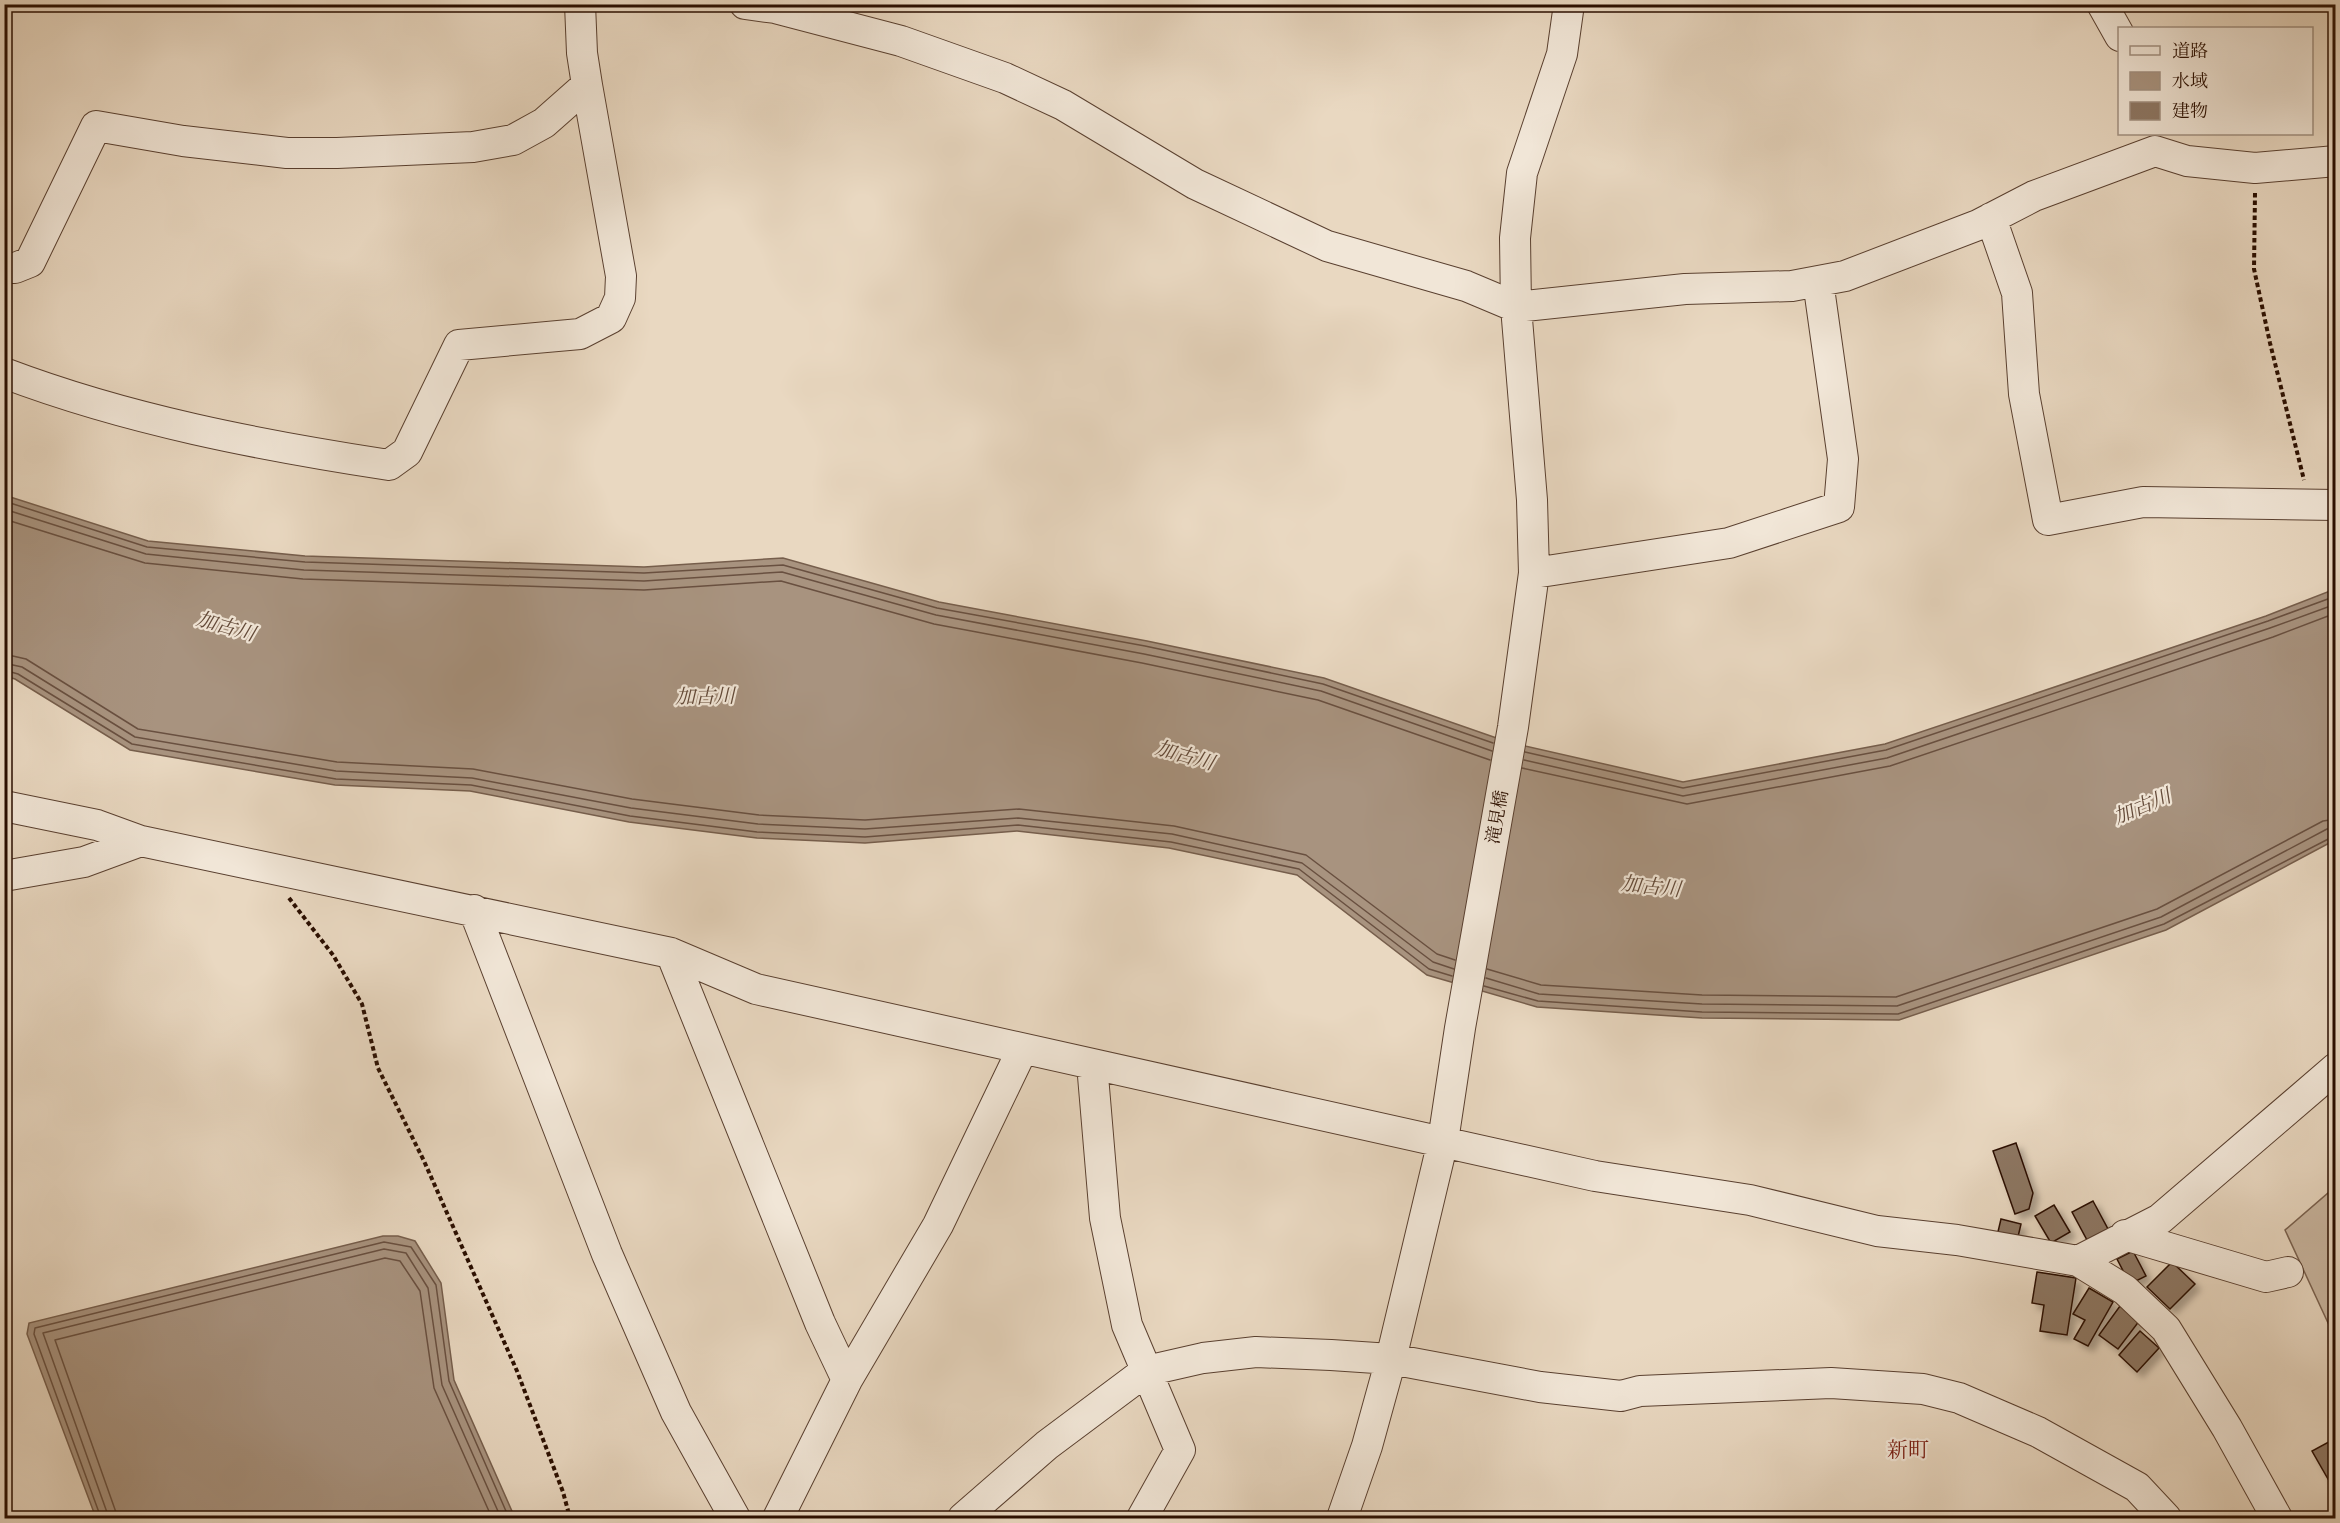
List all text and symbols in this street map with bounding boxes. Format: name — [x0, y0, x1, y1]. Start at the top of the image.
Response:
legend — [2118, 27, 2313, 135]
text: 道路 — [2172, 40, 2208, 62]
text: 水域 — [2172, 70, 2208, 92]
text: 建物 — [2172, 100, 2208, 122]
water label: 加古川 — [194, 606, 260, 646]
water label: 加古川 — [675, 683, 737, 709]
water label: 加古川 — [1153, 735, 1219, 775]
water label: 加古川 — [2110, 782, 2176, 829]
street label: 滝見橋 — [1481, 789, 1513, 845]
water label: 加古川 — [1620, 871, 1684, 901]
district label: 新町 — [1887, 1437, 1929, 1462]

